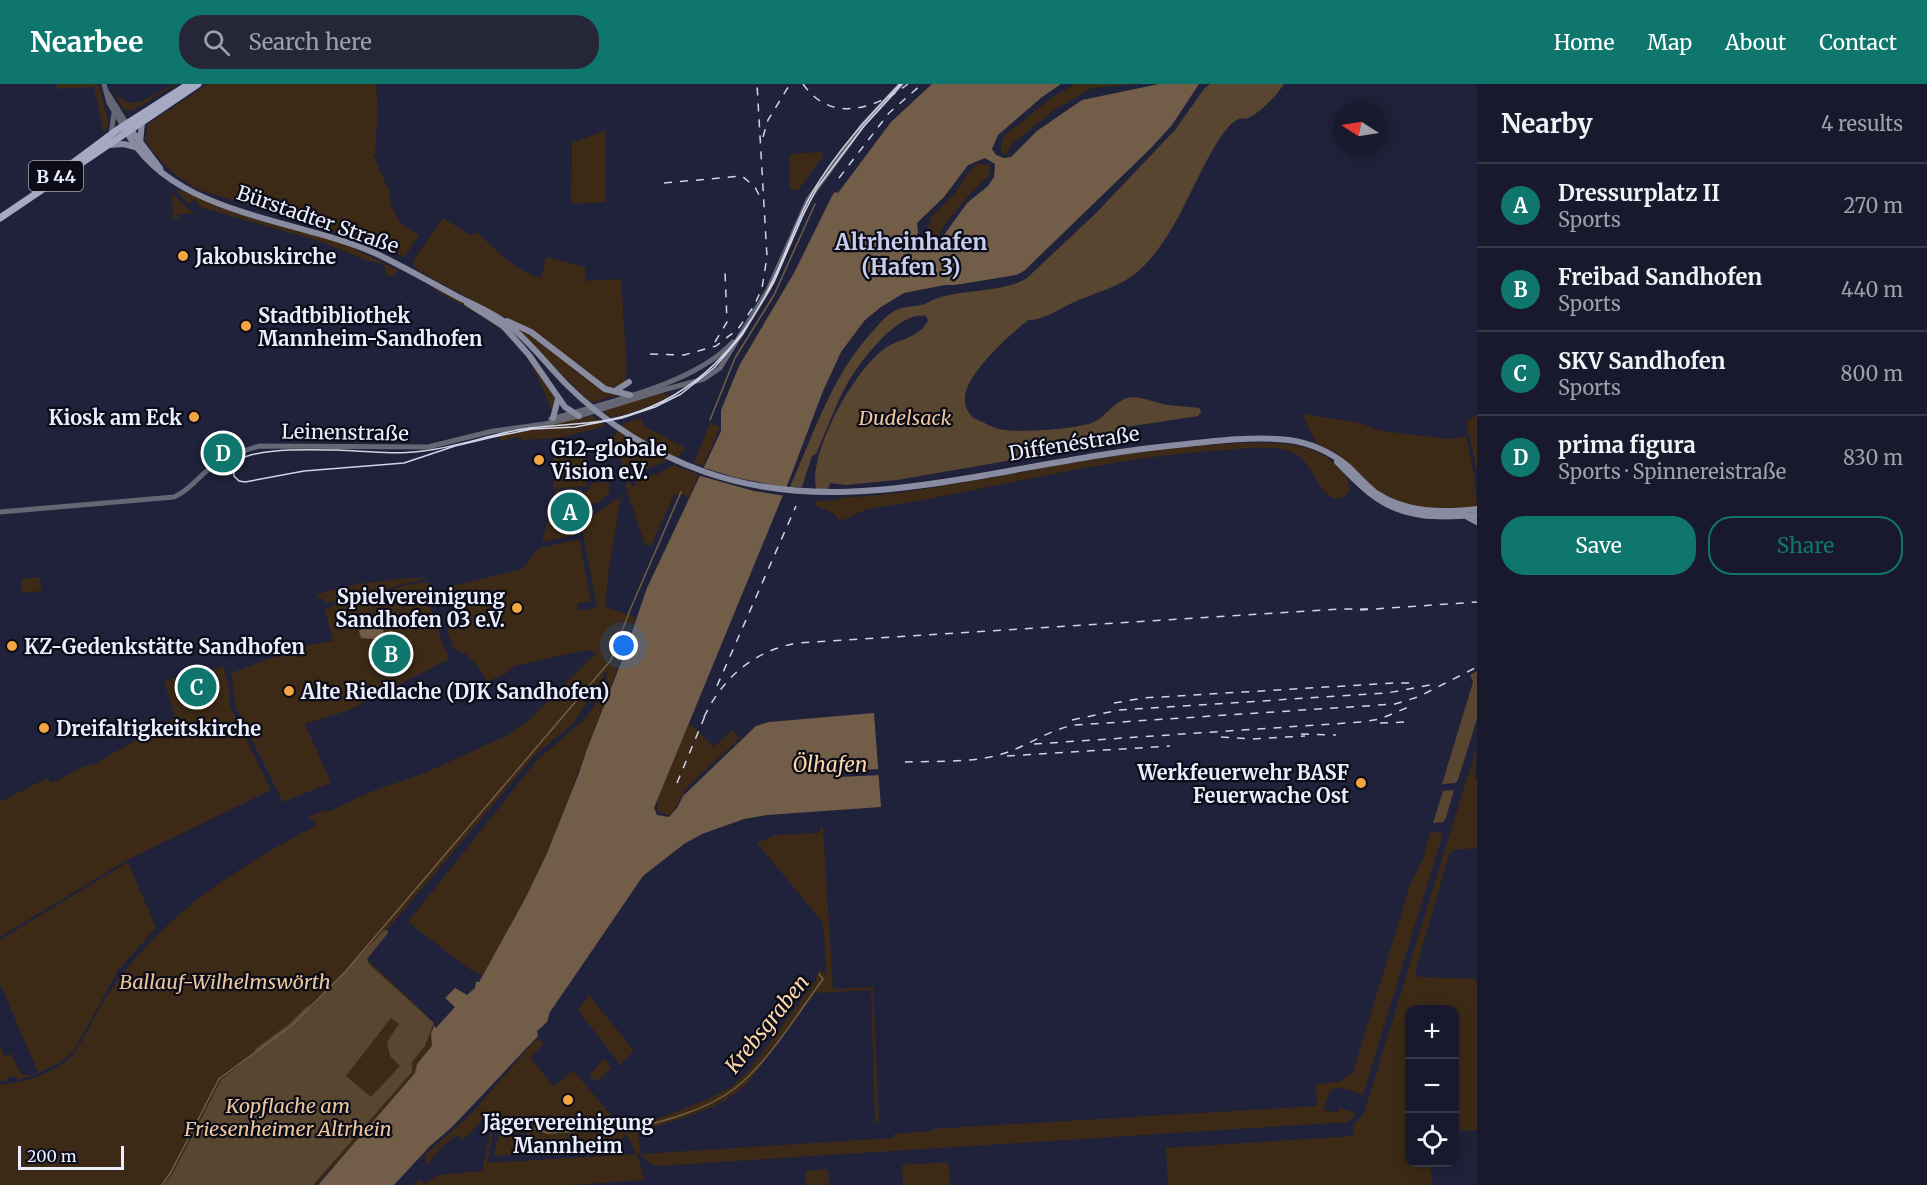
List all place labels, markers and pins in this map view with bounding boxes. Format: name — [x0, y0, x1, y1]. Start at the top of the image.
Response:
place label: Jakobuskirche — [194, 244, 336, 269]
marker: Jakobuskirche — [176, 249, 190, 263]
place label: Stadtbibliothek Mannheim-Sandhofen — [258, 303, 483, 351]
marker: Stadtbibliothek Mannheim-Sandhofen — [239, 319, 253, 333]
place label: Kiosk am Eck — [48, 405, 182, 430]
marker: Kiosk am Eck — [187, 410, 201, 424]
pin: D — [204, 430, 242, 476]
place label: G12-globale Vision e.V. — [550, 436, 667, 484]
marker: G12-globale Vision e.V. — [532, 453, 546, 467]
pin: A — [550, 490, 590, 534]
place label: Spielvereinigung Sandhofen 03 e.V. — [335, 584, 506, 632]
marker: Spielvereinigung Sandhofen 03 e.V. — [510, 601, 524, 615]
pin: B — [372, 632, 410, 676]
place label: KZ-Gedenkstätte Sandhofen — [24, 634, 305, 659]
marker: KZ-Gedenkstätte Sandhofen — [5, 639, 19, 653]
pin: C — [178, 664, 216, 710]
place label: Alte Riedlache (DJK Sandhofen) — [300, 679, 609, 704]
marker: Alte Riedlache (DJK Sandhofen) — [282, 684, 296, 698]
place label: Dreifaltigkeitskirche — [56, 716, 261, 741]
marker: Dreifaltigkeitskirche — [37, 721, 51, 735]
place label: Werkfeuerwehr BASF Feuerwache Ost — [1136, 760, 1349, 808]
marker: Werkfeuerwehr BASF Feuerwache Ost — [1354, 776, 1368, 790]
marker: Jägervereinigung Mannheim — [561, 1093, 575, 1107]
place label: Jägervereinigung Mannheim — [481, 1110, 654, 1158]

